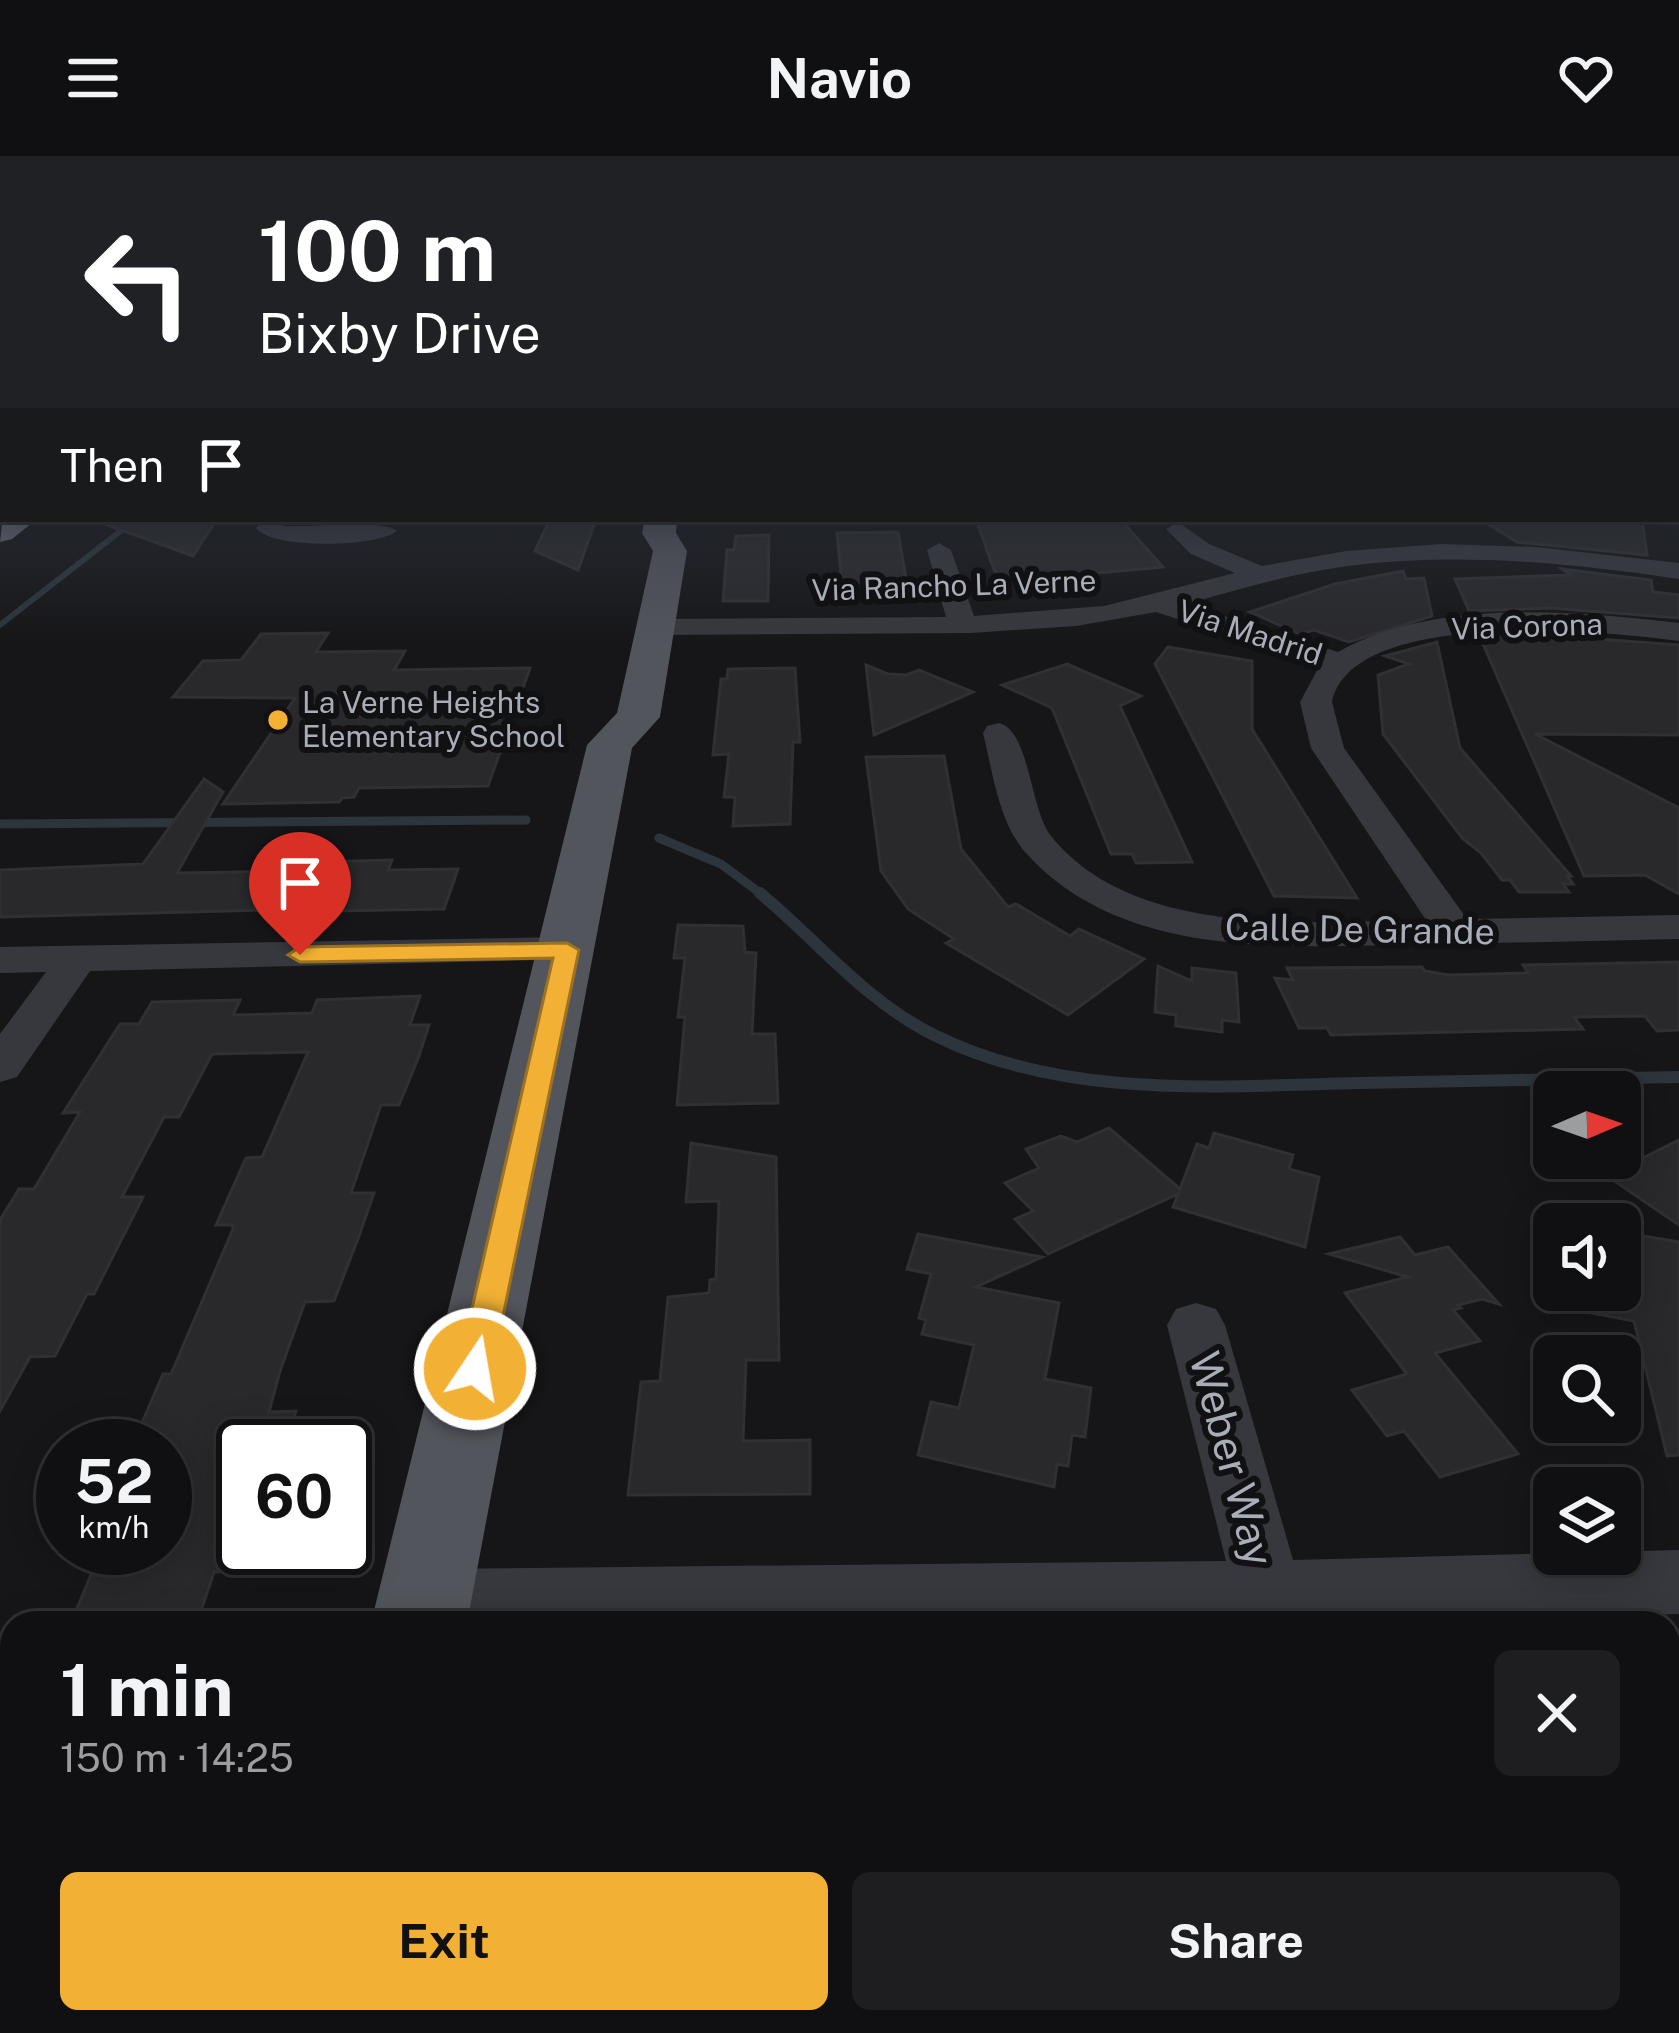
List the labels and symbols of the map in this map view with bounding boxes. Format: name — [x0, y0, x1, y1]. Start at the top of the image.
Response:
street label: Via Rancho La Verne — [811, 562, 1097, 608]
street label: Via Madrid — [1174, 592, 1327, 672]
street label: Via Corona — [1451, 605, 1603, 647]
place label: La Verne Heights Elementary School — [302, 684, 565, 754]
marker: La Verne Heights Elementary School — [265, 707, 291, 733]
pin — [249, 832, 351, 955]
street label: Calle De Grande — [1225, 906, 1495, 952]
north arrow — [1533, 1071, 1641, 1179]
position arrow — [412, 1306, 538, 1432]
street label: Weber Way — [1180, 1346, 1285, 1571]
speed limit sign: 60 — [216, 1419, 372, 1575]

